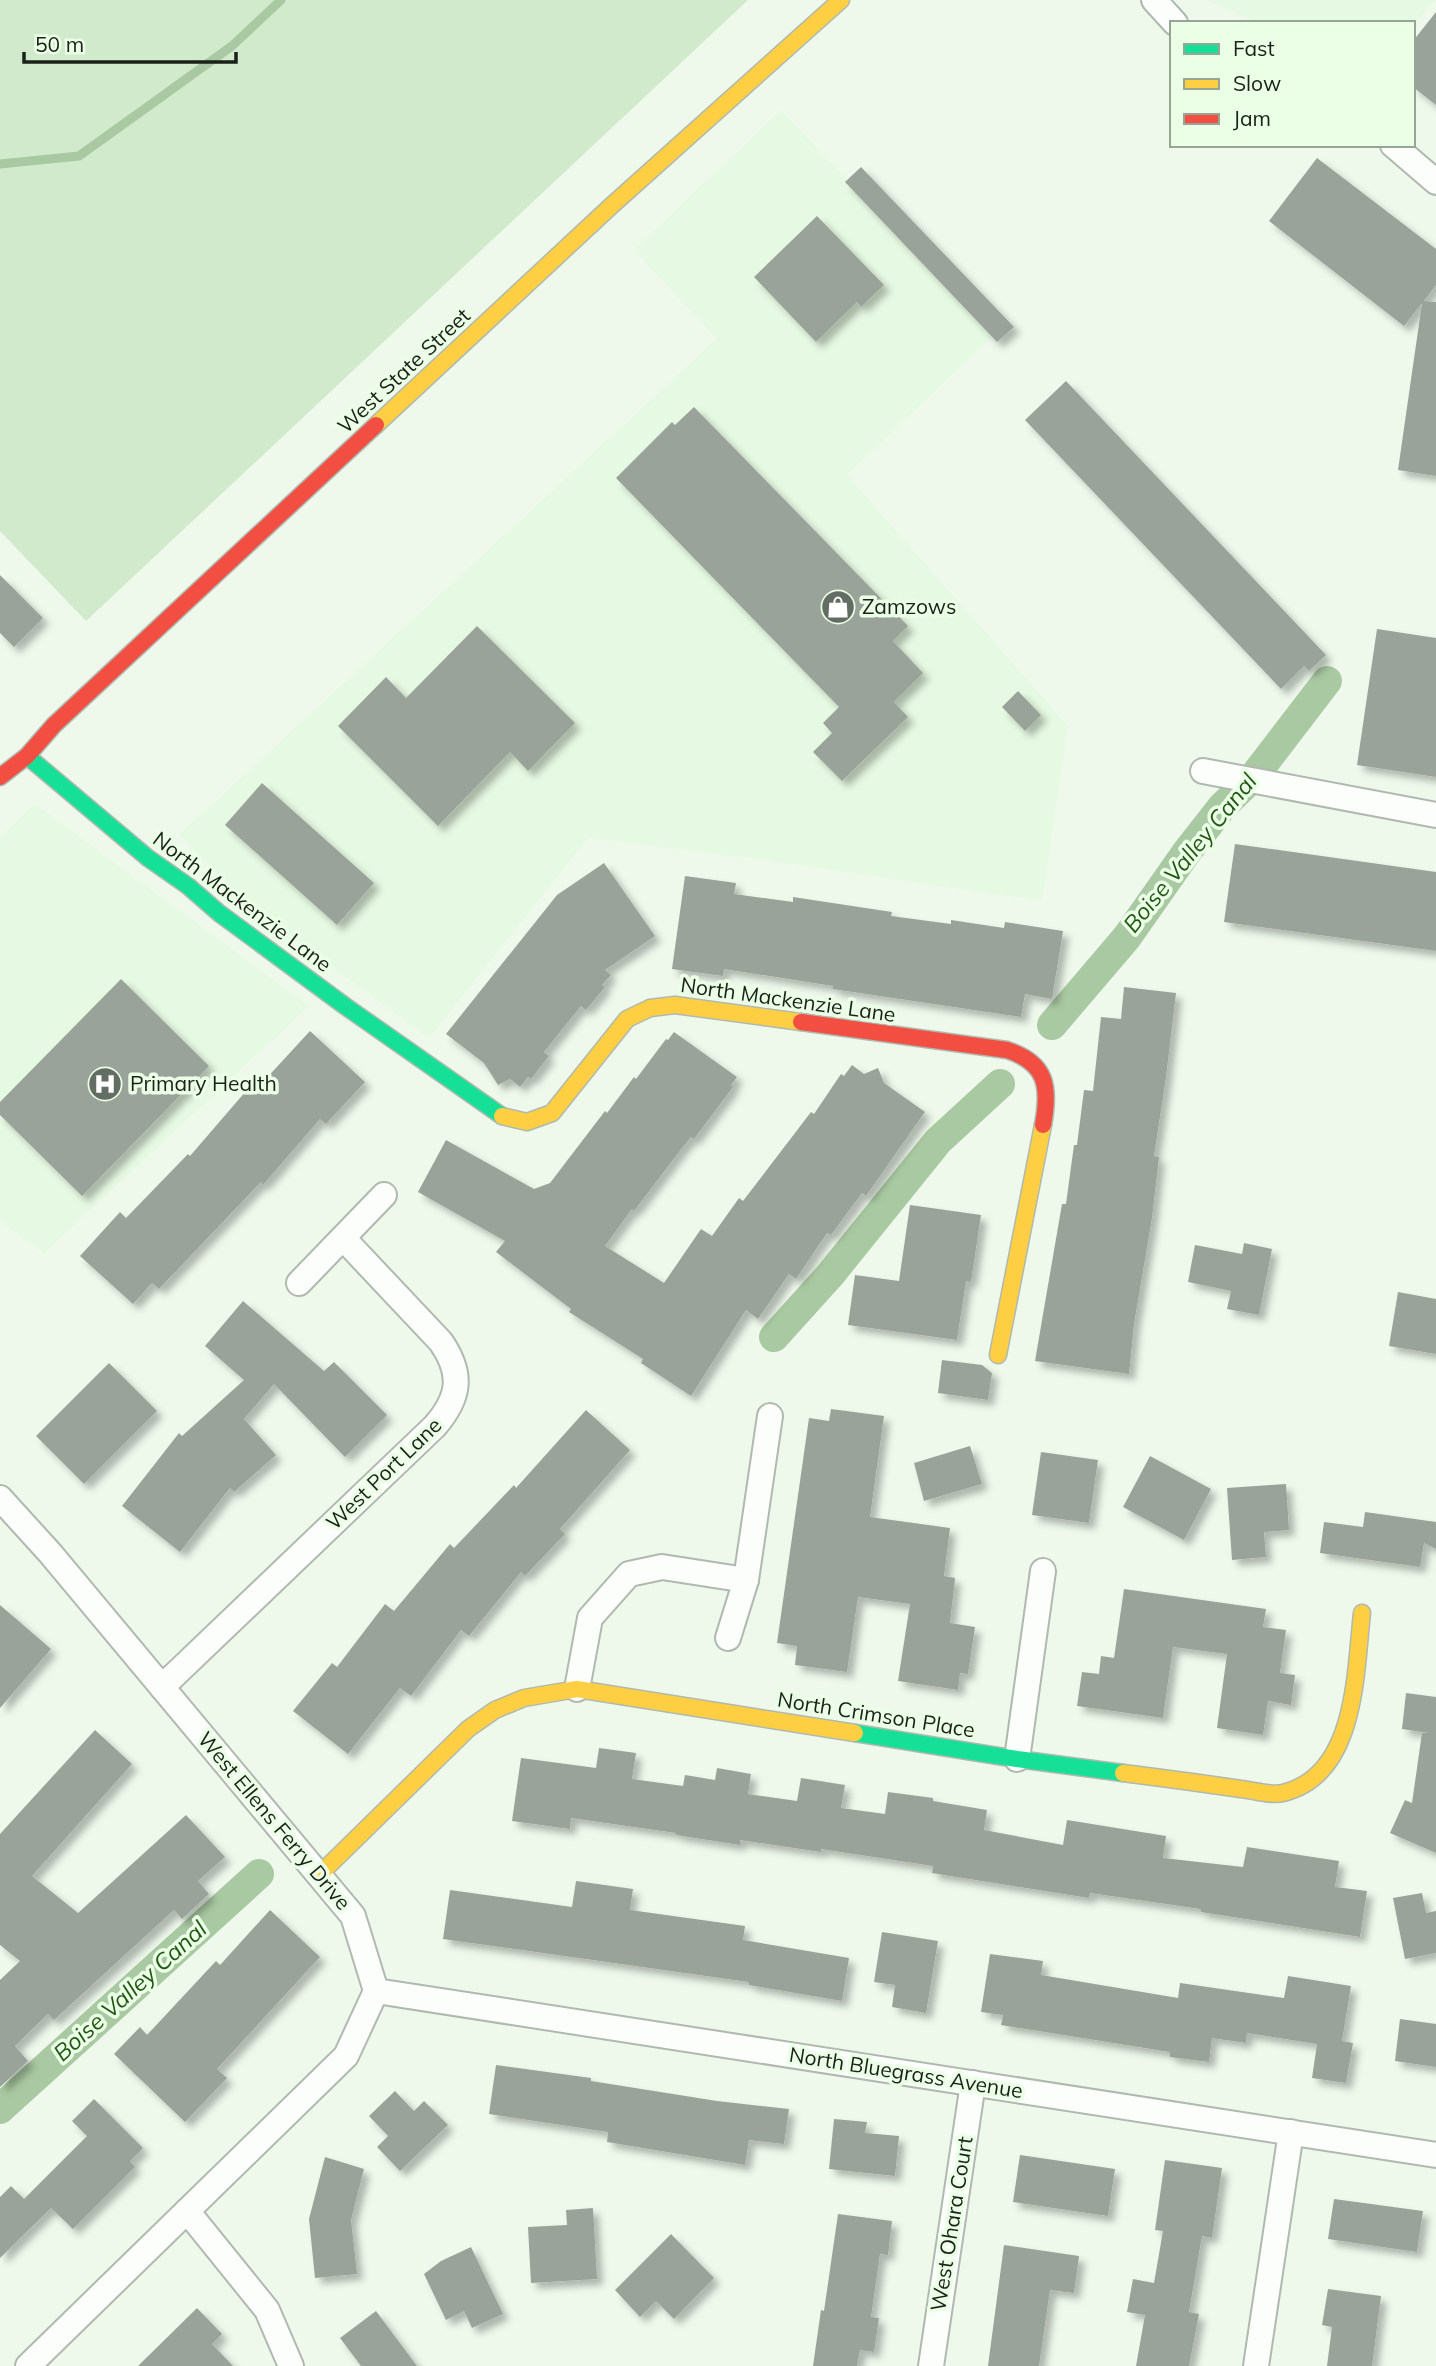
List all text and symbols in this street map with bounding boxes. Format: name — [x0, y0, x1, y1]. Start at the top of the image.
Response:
scale bar — [24, 21, 236, 65]
legend — [1170, 21, 1415, 147]
text: 50 m — [35, 31, 84, 57]
text: Fast — [1233, 35, 1275, 61]
text: Slow — [1233, 70, 1281, 96]
text: Jam — [1233, 105, 1271, 131]
street label: West State Street — [332, 302, 475, 438]
shop icon: Zamzows — [819, 588, 857, 626]
place label: Zamzows — [862, 593, 956, 619]
water label: Boise Valley Canal — [1117, 767, 1263, 938]
street label: North Mackenzie Lane — [148, 826, 337, 977]
street label: North Mackenzie Lane — [679, 971, 897, 1027]
hospital icon: Primary Health — [86, 1065, 124, 1103]
place label: Primary Health — [130, 1070, 277, 1096]
street label: West Port Lane — [320, 1412, 447, 1535]
street label: North Crimson Place — [776, 1686, 977, 1742]
street label: West Ellens Ferry Drive — [193, 1726, 357, 1915]
water label: Boise Valley Canal — [47, 1914, 213, 2067]
street label: North Bluegrass Avenue — [788, 2041, 1025, 2103]
street label: West Ohara Court — [924, 2135, 978, 2313]

